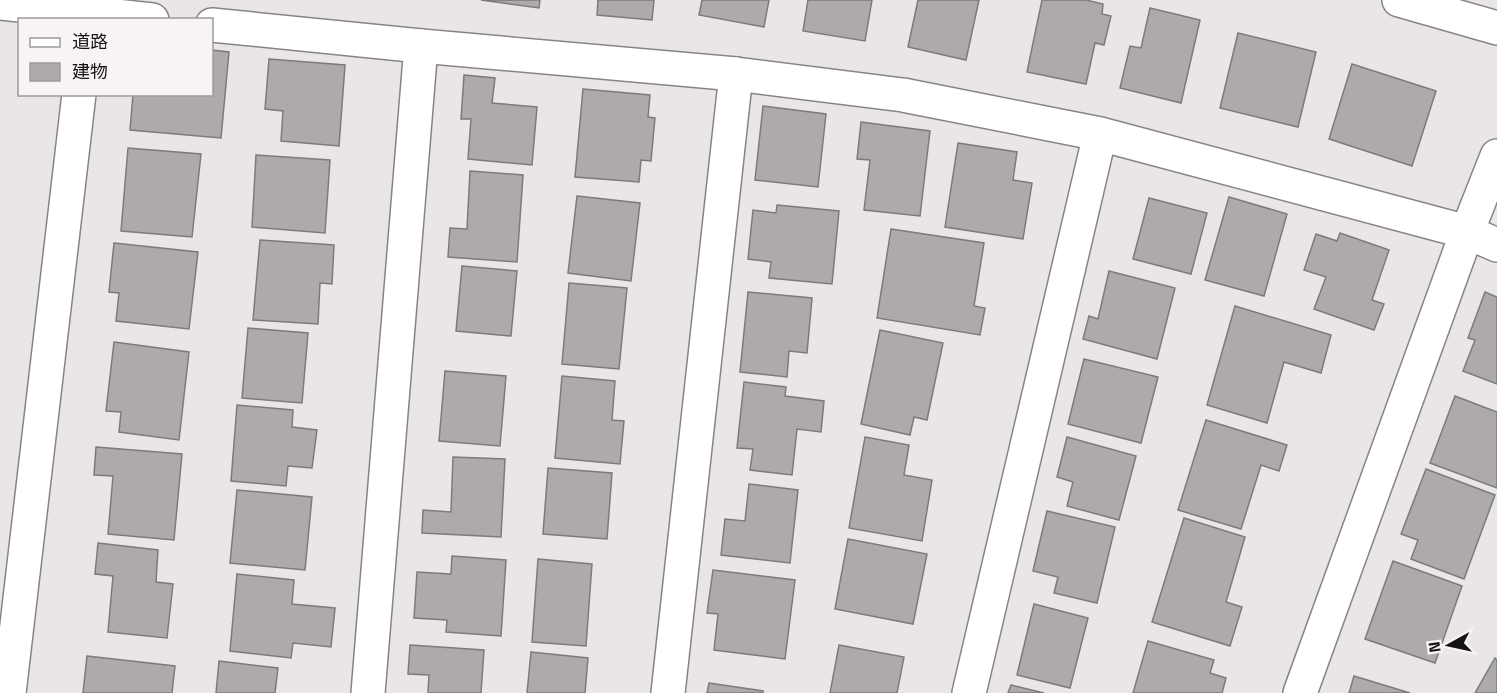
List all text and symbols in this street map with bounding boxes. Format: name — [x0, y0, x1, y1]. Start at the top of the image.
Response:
legend — [18, 18, 213, 96]
text: 道路 — [72, 28, 108, 55]
text: 建物 — [72, 58, 108, 85]
north arrow — [1419, 615, 1479, 675]
text: N — [1421, 640, 1447, 654]

